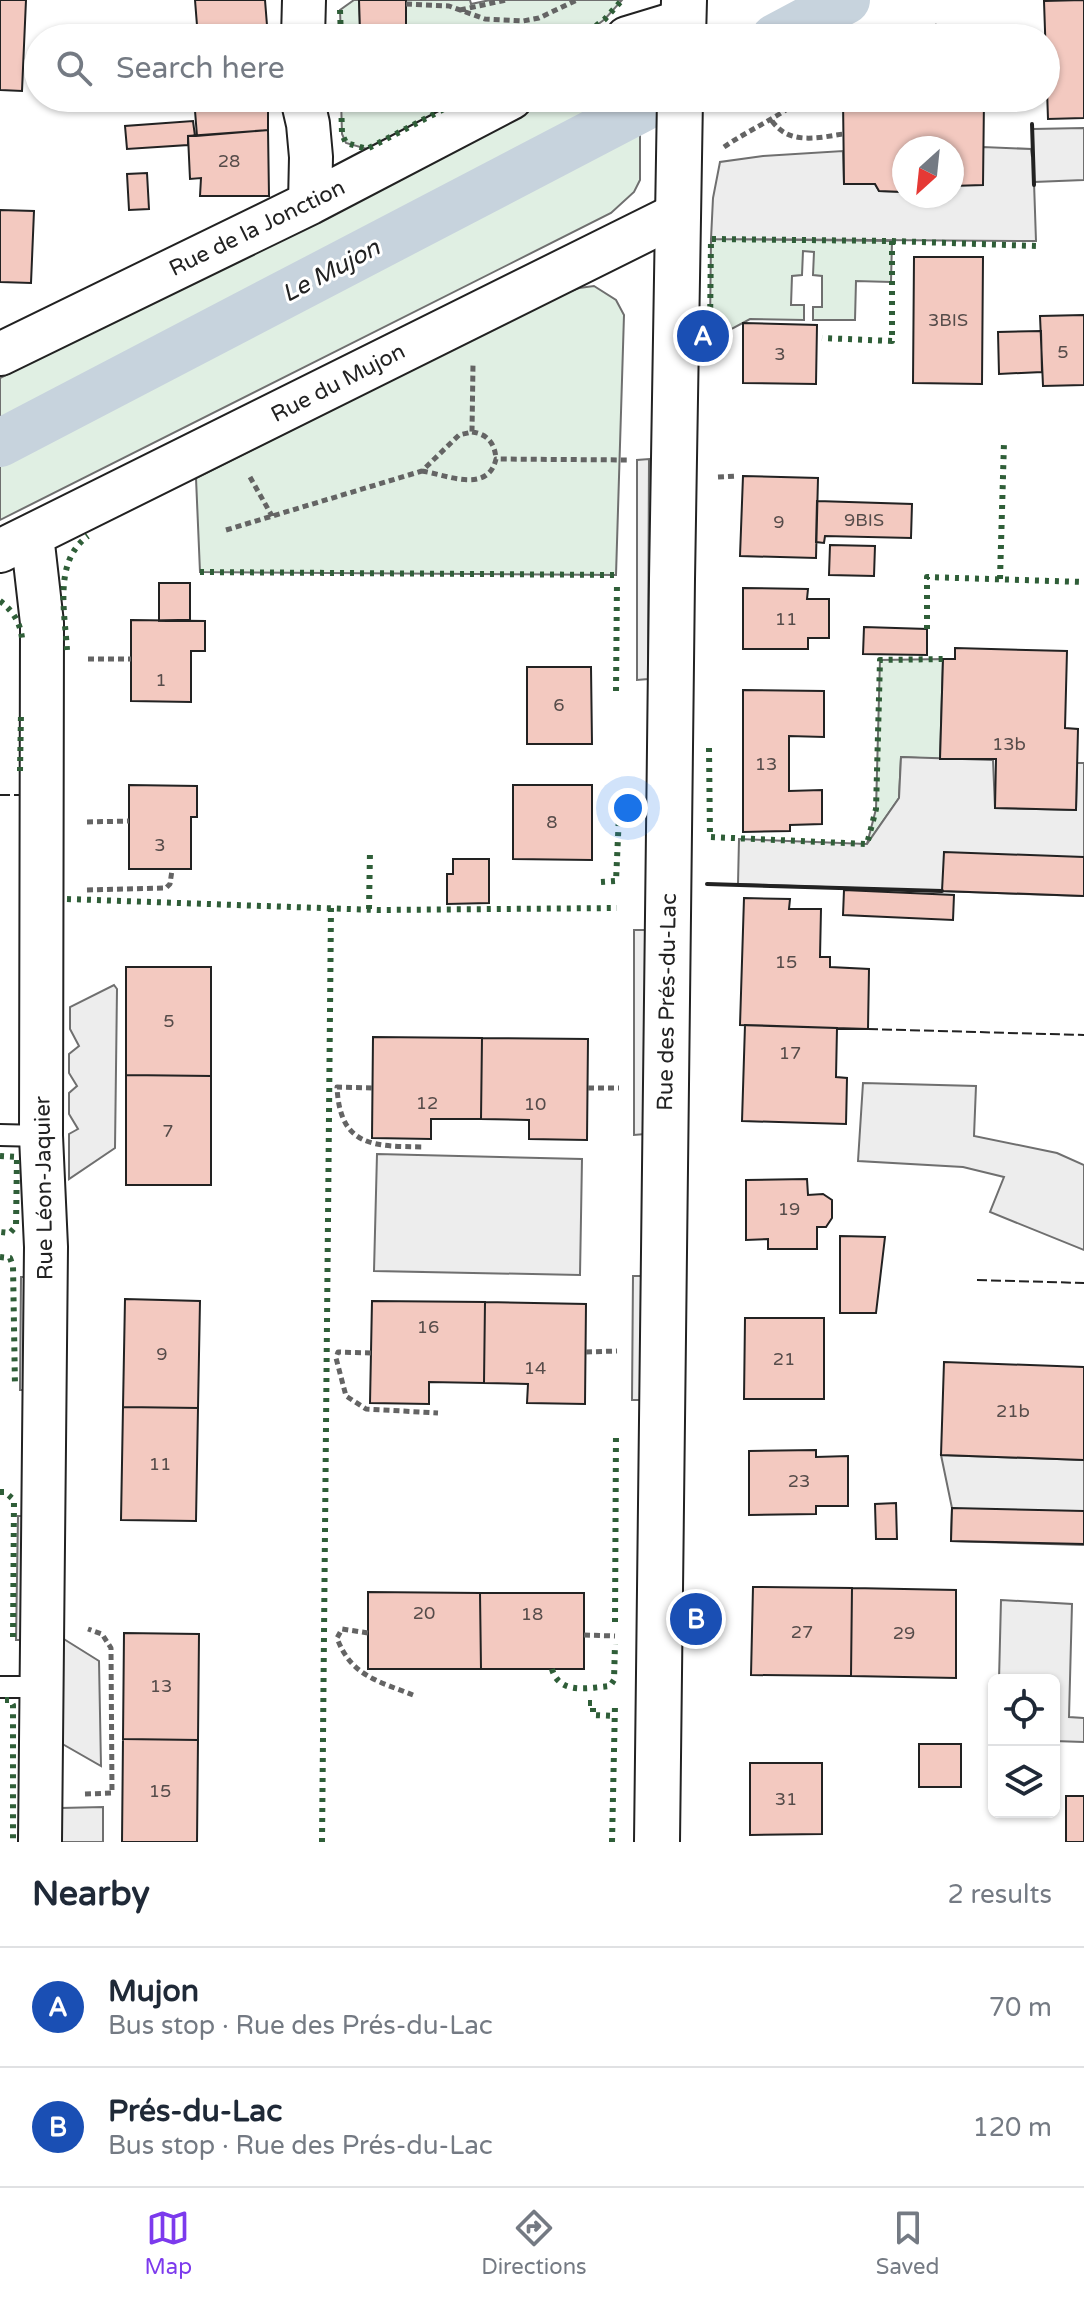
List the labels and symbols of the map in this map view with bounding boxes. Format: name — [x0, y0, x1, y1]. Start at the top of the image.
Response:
north arrow — [892, 136, 964, 208]
house number: 28 — [218, 150, 240, 172]
street label: Rue de la Jonction — [165, 174, 349, 282]
water label: Le Mujon — [277, 233, 386, 309]
pin: A — [677, 306, 729, 366]
house number: 3BIS — [928, 309, 968, 331]
street label: Rue du Mujon — [267, 338, 409, 428]
house number: 5 — [1057, 341, 1069, 363]
house number: 3 — [774, 343, 786, 365]
house number: 9BIS — [844, 509, 884, 531]
house number: 9 — [773, 511, 785, 533]
house number: 11 — [775, 608, 797, 630]
house number: 1 — [155, 669, 167, 691]
house number: 6 — [553, 694, 565, 716]
house number: 13b — [992, 733, 1026, 755]
house number: 13 — [755, 753, 777, 775]
your location — [608, 788, 648, 828]
house number: 8 — [546, 811, 558, 833]
house number: 3 — [154, 834, 166, 856]
street label: Rue des Prés-du-Lac — [652, 893, 682, 1111]
house number: 15 — [775, 951, 797, 973]
house number: 5 — [163, 1010, 175, 1032]
house number: 17 — [779, 1042, 801, 1064]
house number: 12 — [416, 1092, 438, 1114]
house number: 10 — [524, 1093, 546, 1115]
street label: Rue Léon-Jaquier — [29, 1095, 59, 1280]
house number: 7 — [162, 1120, 174, 1142]
house number: 19 — [778, 1198, 800, 1220]
house number: 16 — [417, 1316, 439, 1338]
house number: 9 — [156, 1343, 168, 1365]
house number: 21 — [773, 1348, 795, 1370]
house number: 14 — [524, 1357, 546, 1379]
house number: 21b — [996, 1400, 1030, 1422]
house number: 11 — [149, 1453, 171, 1475]
house number: 23 — [788, 1470, 810, 1492]
pin: B — [670, 1589, 722, 1649]
house number: 20 — [413, 1602, 435, 1624]
house number: 18 — [521, 1603, 543, 1625]
house number: 27 — [791, 1621, 813, 1643]
house number: 29 — [893, 1622, 915, 1644]
house number: 13 — [150, 1675, 172, 1697]
house number: 15 — [149, 1780, 171, 1802]
house number: 31 — [775, 1788, 797, 1810]

